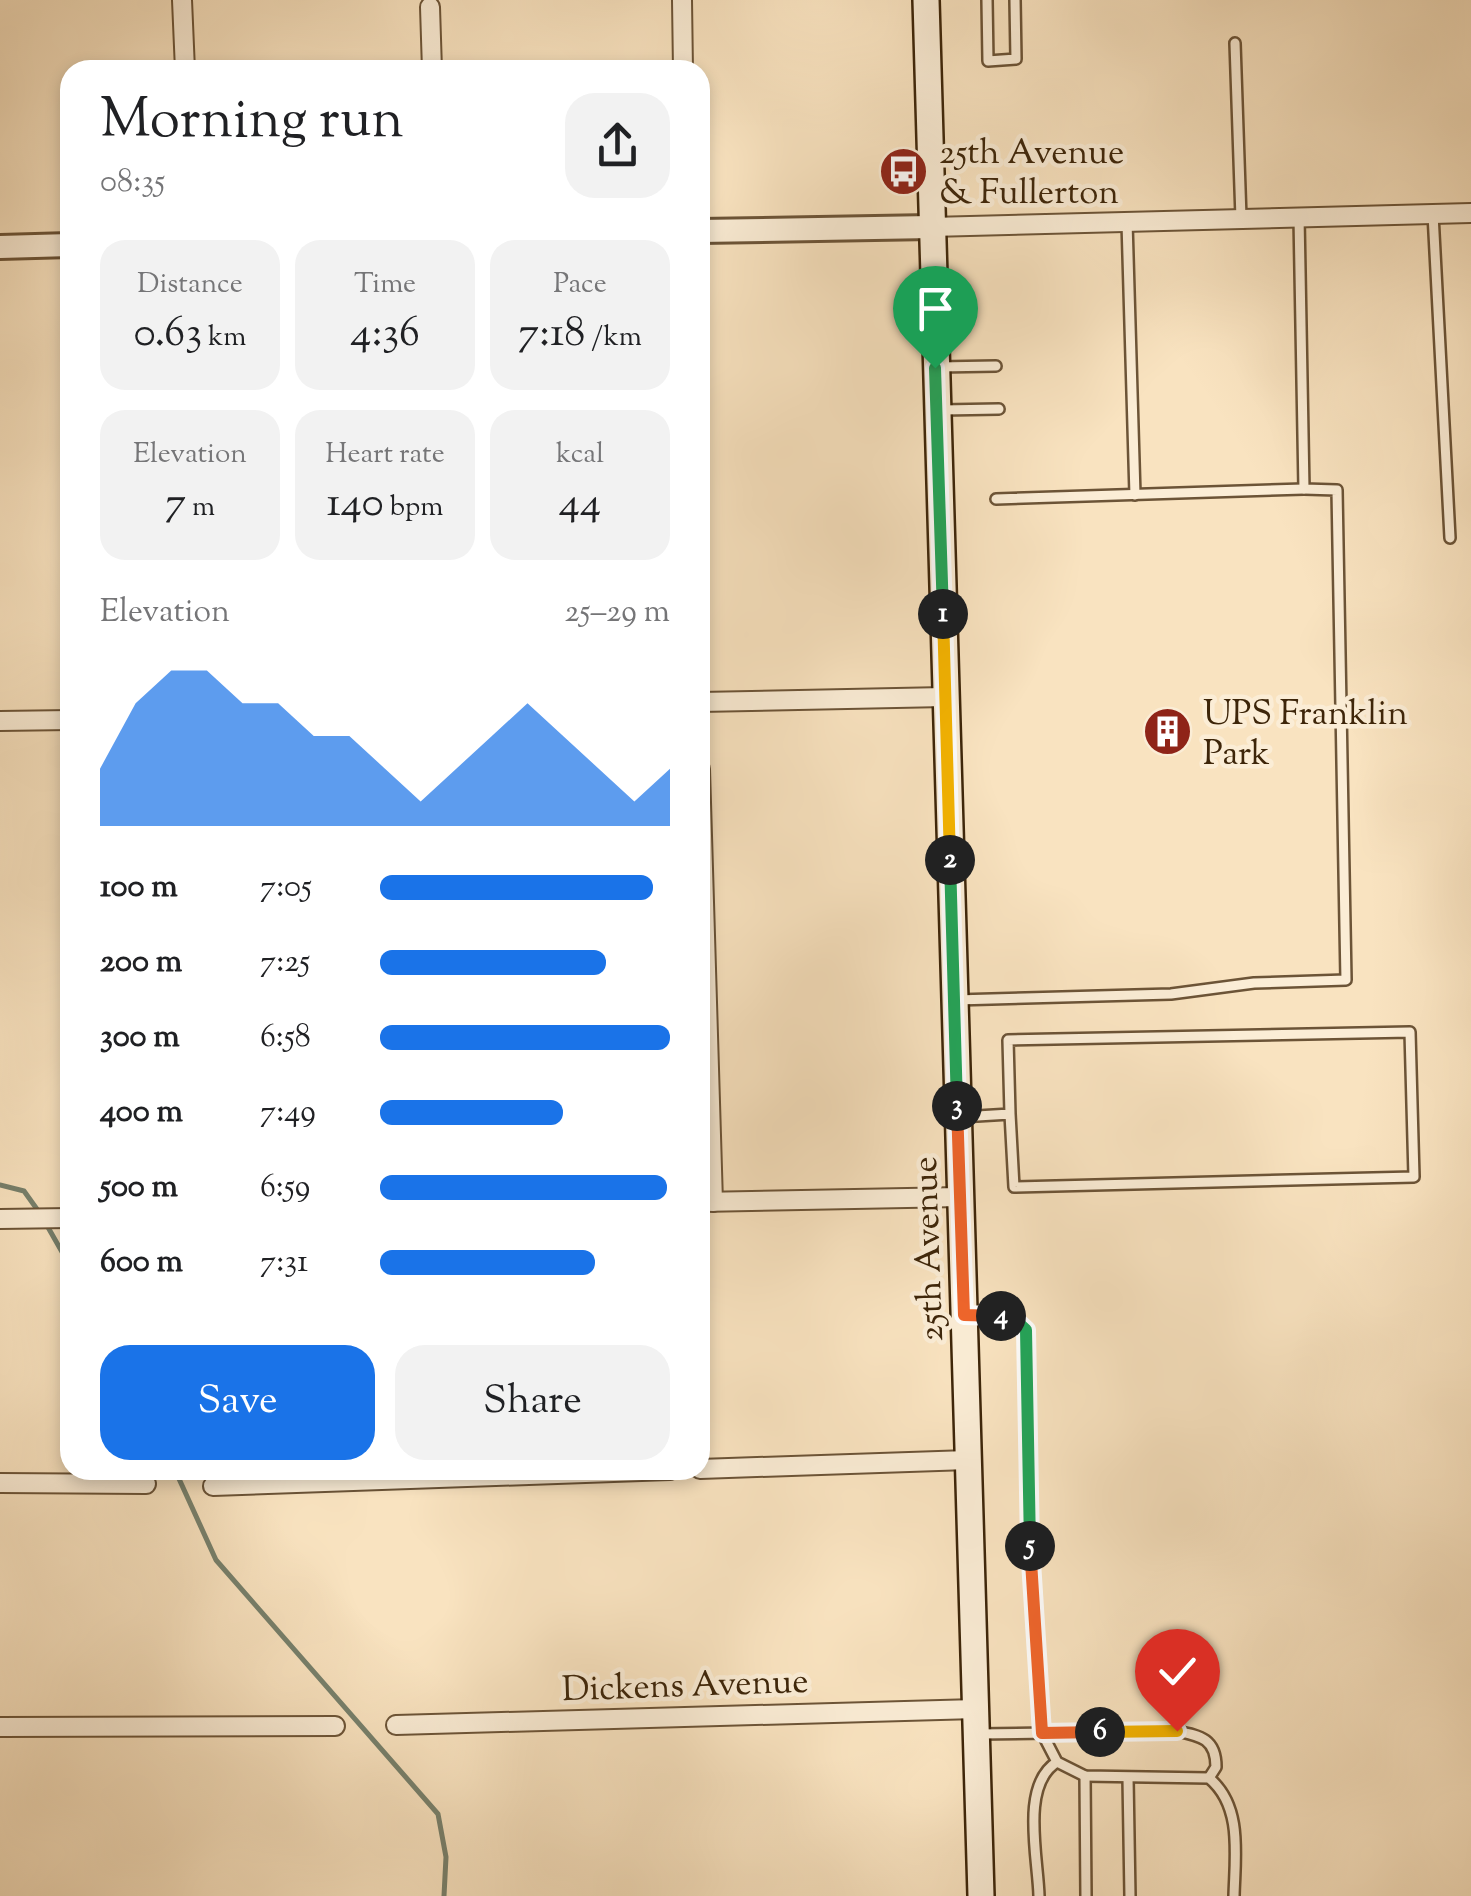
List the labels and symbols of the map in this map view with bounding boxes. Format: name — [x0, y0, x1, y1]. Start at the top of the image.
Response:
place label: 25th Avenue & Fullerton — [939, 129, 1124, 220]
bus stop icon: 25th Avenue & Fullerton — [878, 145, 930, 197]
pin — [893, 266, 978, 369]
pin: 1 — [918, 589, 968, 639]
place label: UPS Franklin Park — [1203, 690, 1408, 781]
building icon: UPS Franklin Park — [1142, 706, 1194, 758]
pin: 2 — [925, 835, 975, 885]
pin: 3 — [932, 1081, 982, 1131]
street label: 25th Avenue — [902, 1155, 959, 1342]
pin: 4 — [976, 1291, 1026, 1341]
pin: 5 — [1005, 1521, 1055, 1571]
pin — [1135, 1629, 1220, 1732]
street label: Dickens Avenue — [561, 1658, 809, 1717]
pin: 6 — [1075, 1707, 1125, 1757]

